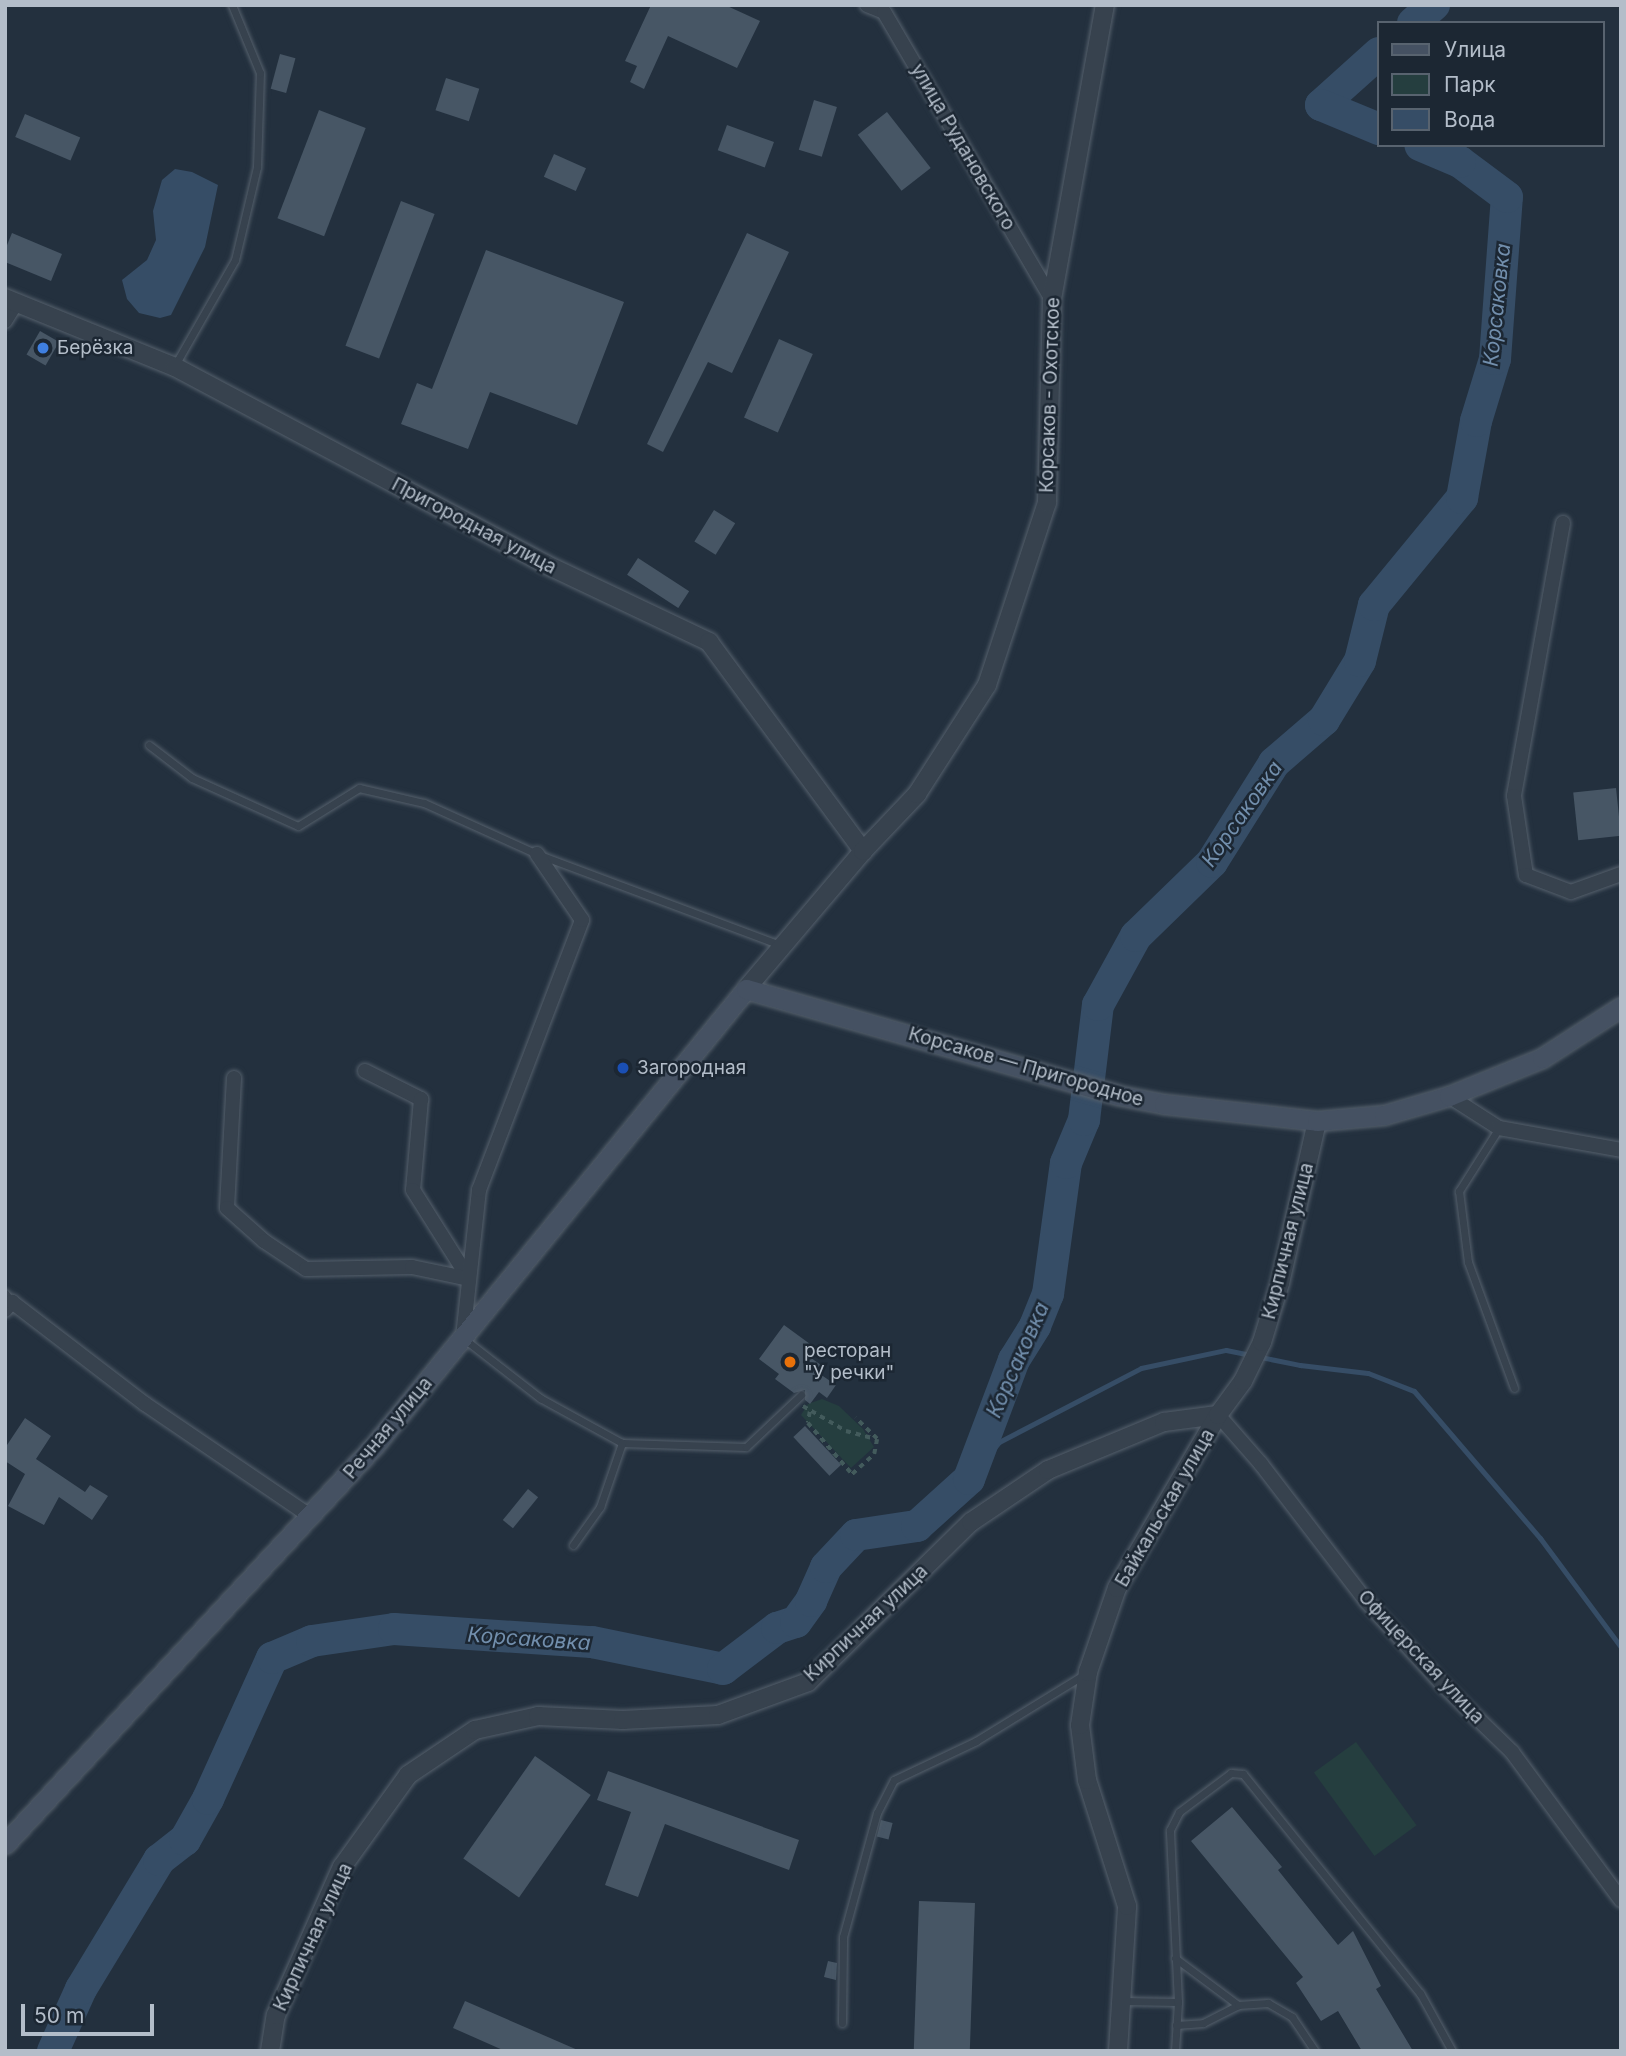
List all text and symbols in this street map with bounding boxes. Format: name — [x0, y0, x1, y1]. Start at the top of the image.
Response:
legend — [1378, 21, 1605, 147]
text: Улица — [1444, 37, 1506, 62]
street label: улица Рудановского — [906, 60, 1020, 234]
text: Парк — [1444, 72, 1496, 97]
text: Вода — [1444, 107, 1495, 132]
water label: Корсаковка — [1478, 242, 1516, 368]
street label: Корсаков - Охотское — [1035, 297, 1065, 493]
place label: Берёзка — [57, 337, 133, 359]
marker: Берёзка — [35, 340, 51, 356]
street label: Пригородная улица — [388, 473, 560, 579]
water label: Корсаковка — [1196, 756, 1288, 872]
street label: Корсаков — Пригородное — [906, 1022, 1146, 1112]
place label: Загородная — [637, 1057, 746, 1079]
marker: Загородная — [615, 1060, 631, 1076]
street label: Кирпичная улица — [1257, 1160, 1319, 1322]
water label: Корсаковка — [981, 1298, 1055, 1422]
place label: ресторан "У речки" — [804, 1340, 894, 1384]
marker: ресторан "У речки" — [782, 1354, 798, 1370]
street label: Речная улица — [339, 1372, 437, 1484]
street label: Байкальская улица — [1111, 1425, 1219, 1591]
street label: Кирпичная улица — [799, 1560, 933, 1686]
street label: Офицерская улица — [1353, 1585, 1489, 1729]
water label: Корсаковка — [466, 1622, 592, 1656]
street label: Кирпичная улица — [269, 1859, 357, 2015]
scale bar — [24, 1990, 158, 2034]
text: 50 m — [34, 2003, 84, 2028]

